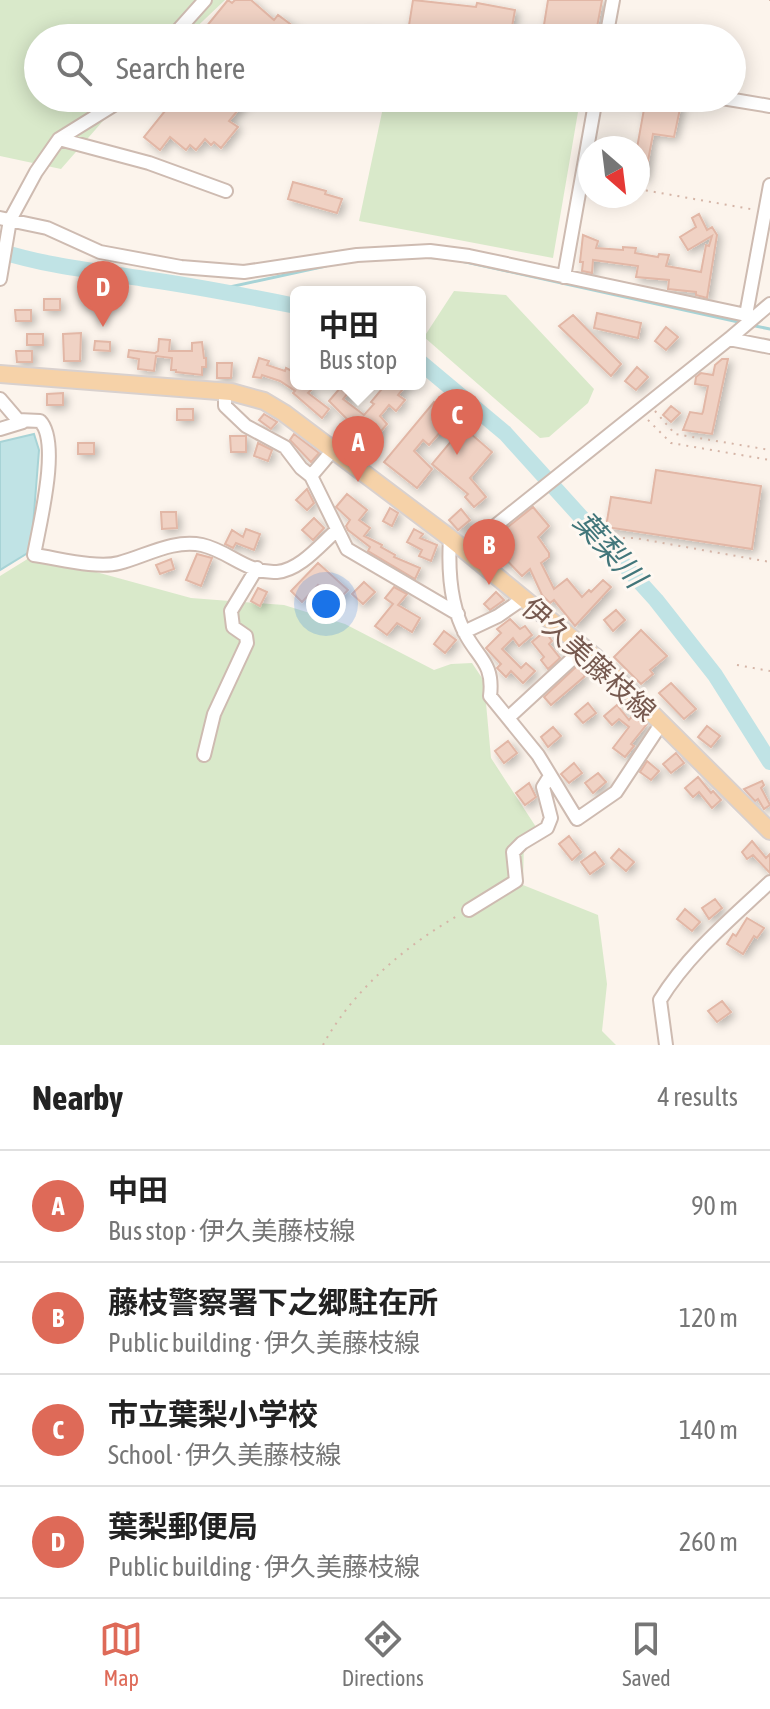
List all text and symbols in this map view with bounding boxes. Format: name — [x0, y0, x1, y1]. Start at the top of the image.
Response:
search box — [24, 24, 746, 112]
icon: search — [52, 46, 96, 90]
text: Search here — [116, 51, 245, 85]
north arrow — [578, 136, 650, 208]
pin: D — [77, 261, 129, 327]
popup — [290, 286, 426, 390]
text: 中田 — [319, 308, 379, 342]
text: Bus stop — [319, 345, 397, 375]
pin: C — [431, 389, 483, 455]
pin: A — [332, 416, 384, 482]
water label: 葉梨川 — [567, 504, 655, 596]
pin: B — [463, 519, 515, 585]
your location — [306, 584, 346, 624]
street label: 伊久美藤枝線 — [516, 591, 662, 727]
text: Nearby — [32, 1078, 123, 1117]
text: 4 results — [657, 1082, 738, 1112]
text: 中田 — [108, 1173, 168, 1207]
text: A — [52, 1191, 64, 1221]
text: 90 m — [691, 1191, 738, 1221]
text: Bus stop · 伊久美藤枝線 — [108, 1216, 355, 1246]
text: 藤枝警察署下之郷駐在所 — [108, 1285, 438, 1319]
text: B — [52, 1303, 64, 1333]
text: 120 m — [679, 1303, 738, 1333]
text: Public building · 伊久美藤枝線 — [108, 1328, 420, 1358]
text: 市立葉梨小学校 — [108, 1397, 318, 1431]
text: C — [52, 1415, 64, 1445]
text: 140 m — [679, 1415, 738, 1445]
text: School · 伊久美藤枝線 — [108, 1440, 341, 1470]
text: 葉梨郵便局 — [108, 1509, 258, 1543]
text: D — [51, 1527, 65, 1557]
text: 260 m — [679, 1527, 738, 1557]
text: Public building · 伊久美藤枝線 — [108, 1552, 420, 1582]
tab: Map — [99, 1617, 143, 1691]
tab: Directions — [342, 1617, 424, 1691]
tab: Saved — [622, 1617, 671, 1691]

